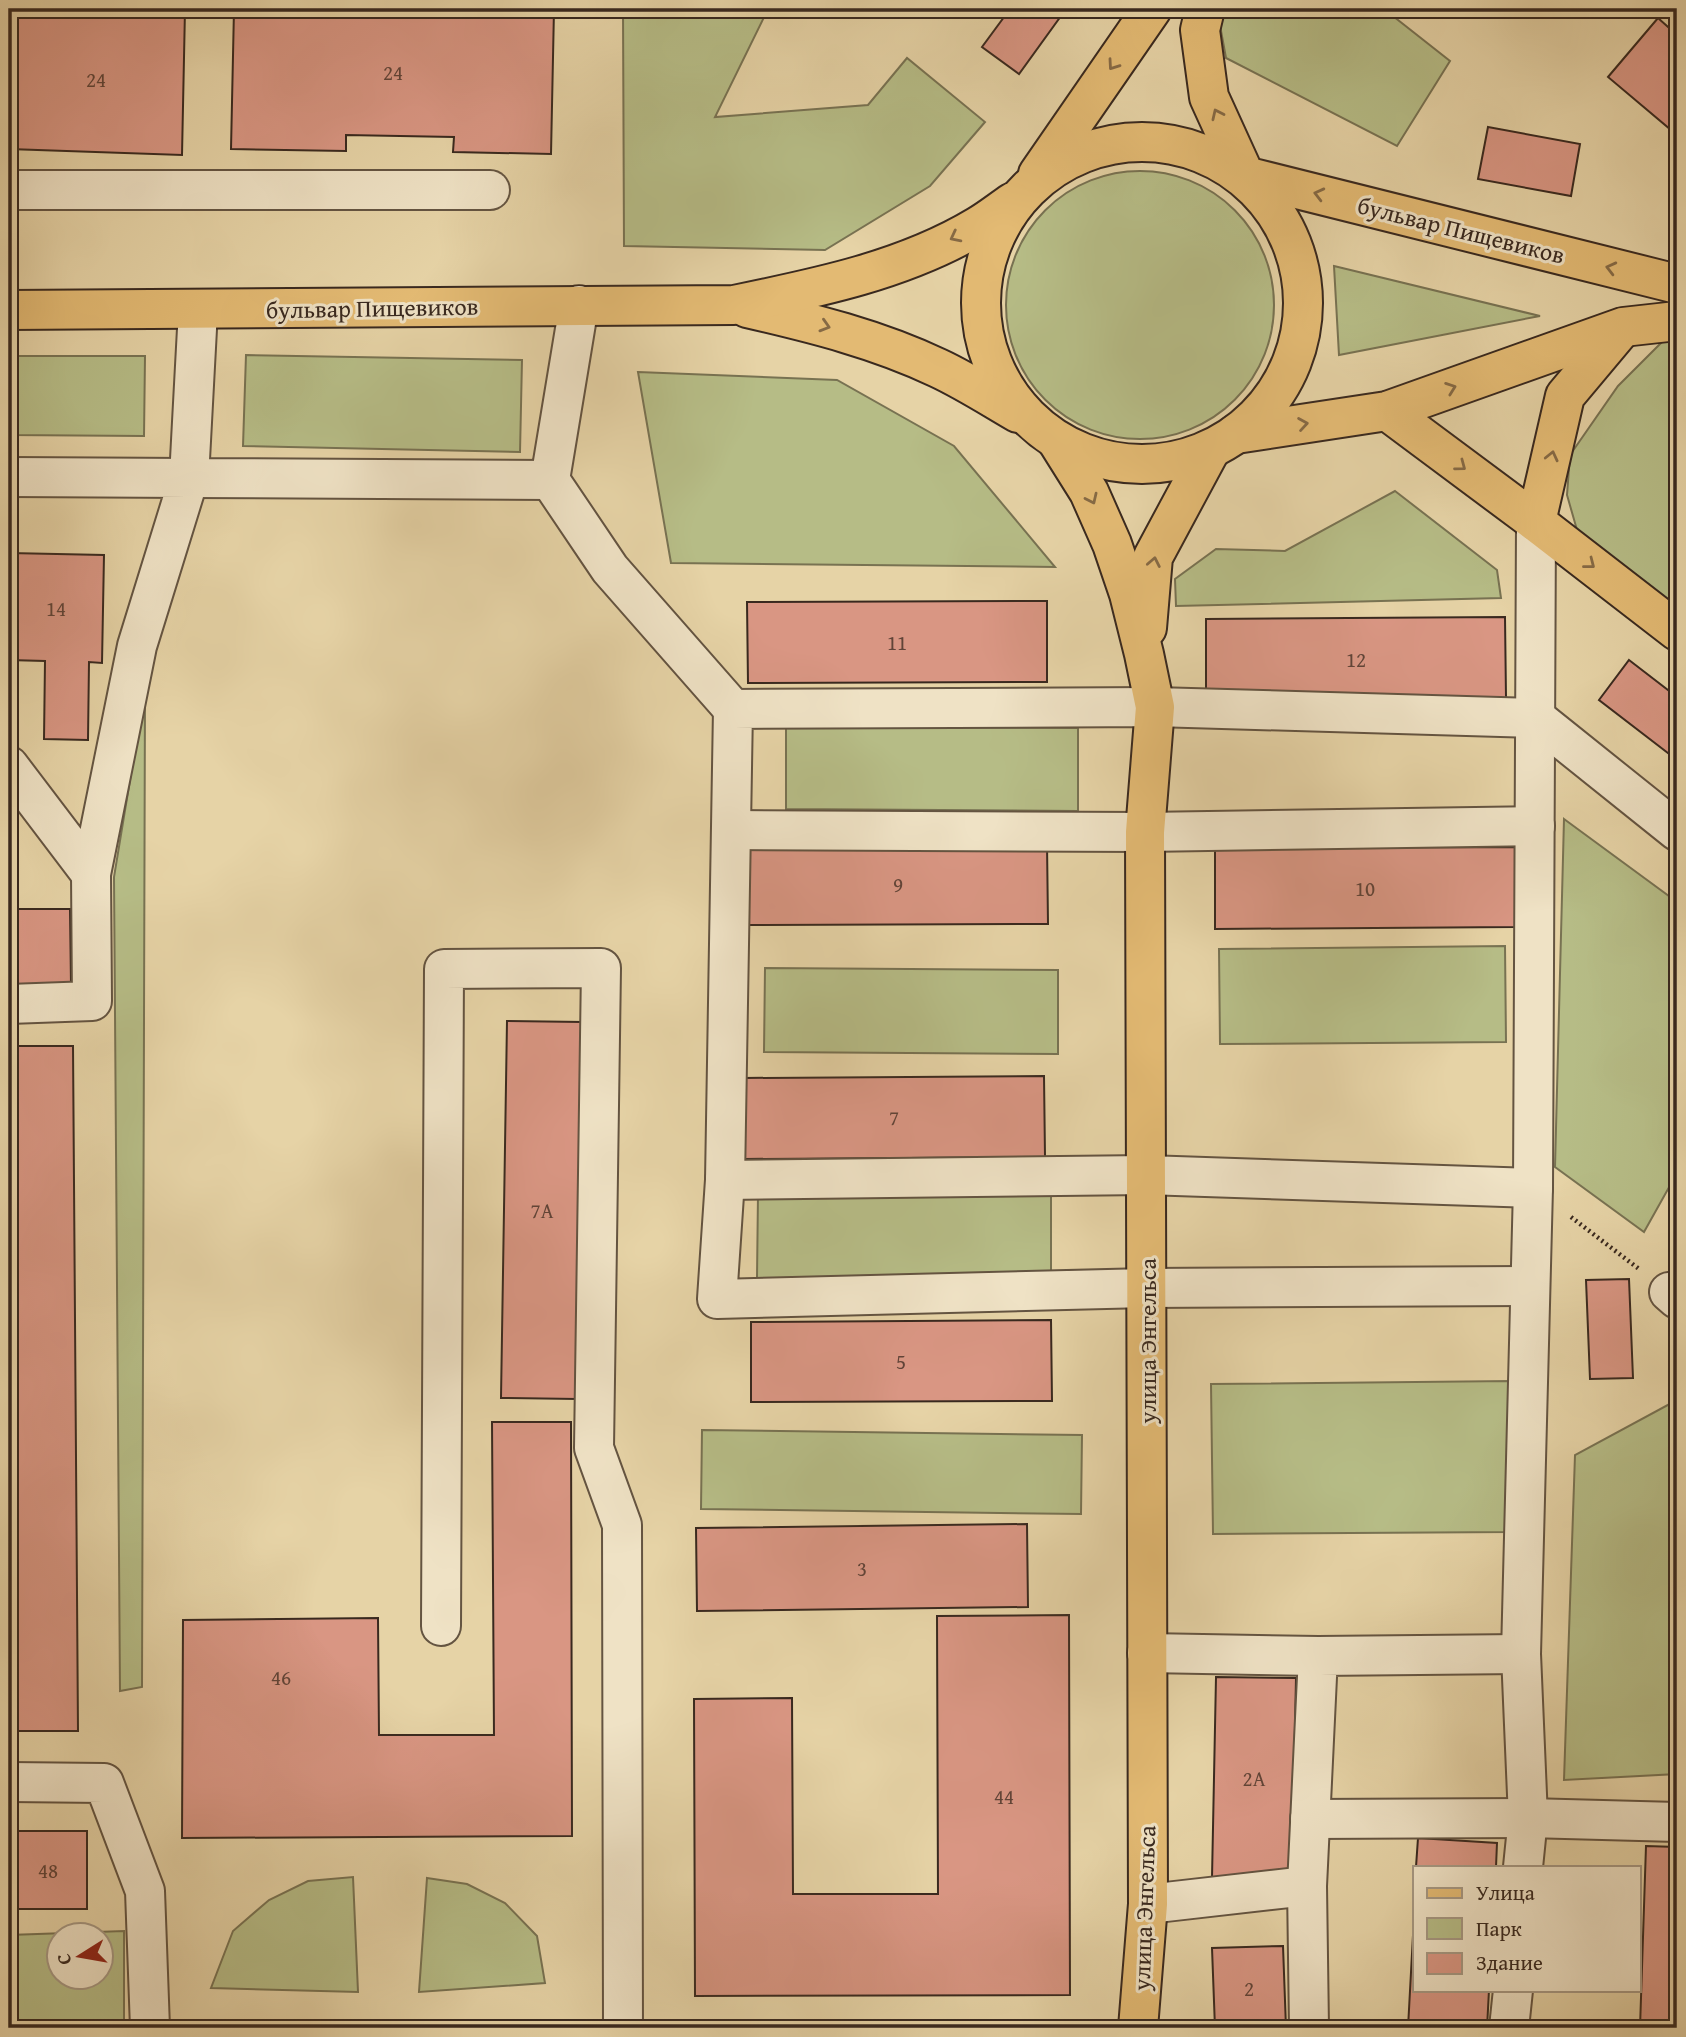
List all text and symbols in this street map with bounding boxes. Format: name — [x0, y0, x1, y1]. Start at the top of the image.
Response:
house number: 24 — [383, 57, 403, 88]
one-way arrow — [1109, 57, 1121, 70]
house number: 24 — [86, 64, 106, 95]
one-way arrow — [1211, 109, 1225, 121]
street label: бульвар Пищевиков — [1354, 187, 1568, 273]
one-way arrow — [1313, 188, 1325, 202]
one-way arrow — [950, 229, 962, 243]
one-way arrow — [1605, 262, 1617, 276]
street label: бульвар Пищевиков — [265, 289, 479, 327]
one-way arrow — [818, 318, 830, 333]
one-way arrow — [1444, 382, 1456, 396]
one-way arrow — [1298, 417, 1309, 432]
one-way arrow — [1543, 450, 1558, 462]
one-way arrow — [1453, 458, 1466, 471]
one-way arrow — [1083, 492, 1097, 504]
one-way arrow — [1583, 556, 1595, 569]
one-way arrow — [1145, 557, 1160, 569]
house number: 14 — [46, 593, 66, 624]
house number: 11 — [887, 627, 907, 658]
house number: 12 — [1346, 644, 1366, 675]
house number: 9 — [893, 869, 903, 900]
house number: 10 — [1355, 873, 1375, 904]
house number: 7 — [889, 1102, 899, 1133]
house number: 7А — [531, 1195, 554, 1226]
street label: улица Энгельса — [1130, 1258, 1165, 1425]
house number: 5 — [896, 1346, 906, 1377]
house number: 3 — [857, 1553, 867, 1584]
house number: 46 — [271, 1662, 291, 1693]
house number: 2А — [1243, 1763, 1266, 1794]
house number: 44 — [994, 1781, 1014, 1812]
street label: улица Энгельса — [1124, 1824, 1164, 1992]
house number: 48 — [38, 1855, 58, 1886]
legend — [1413, 1866, 1640, 1992]
text: Улица — [1476, 1877, 1535, 1908]
text: Парк — [1476, 1913, 1522, 1944]
north arrow — [46, 1922, 116, 1992]
text: Здание — [1476, 1947, 1543, 1978]
text: С — [48, 1951, 78, 1967]
house number: 2 — [1244, 1973, 1254, 2004]

